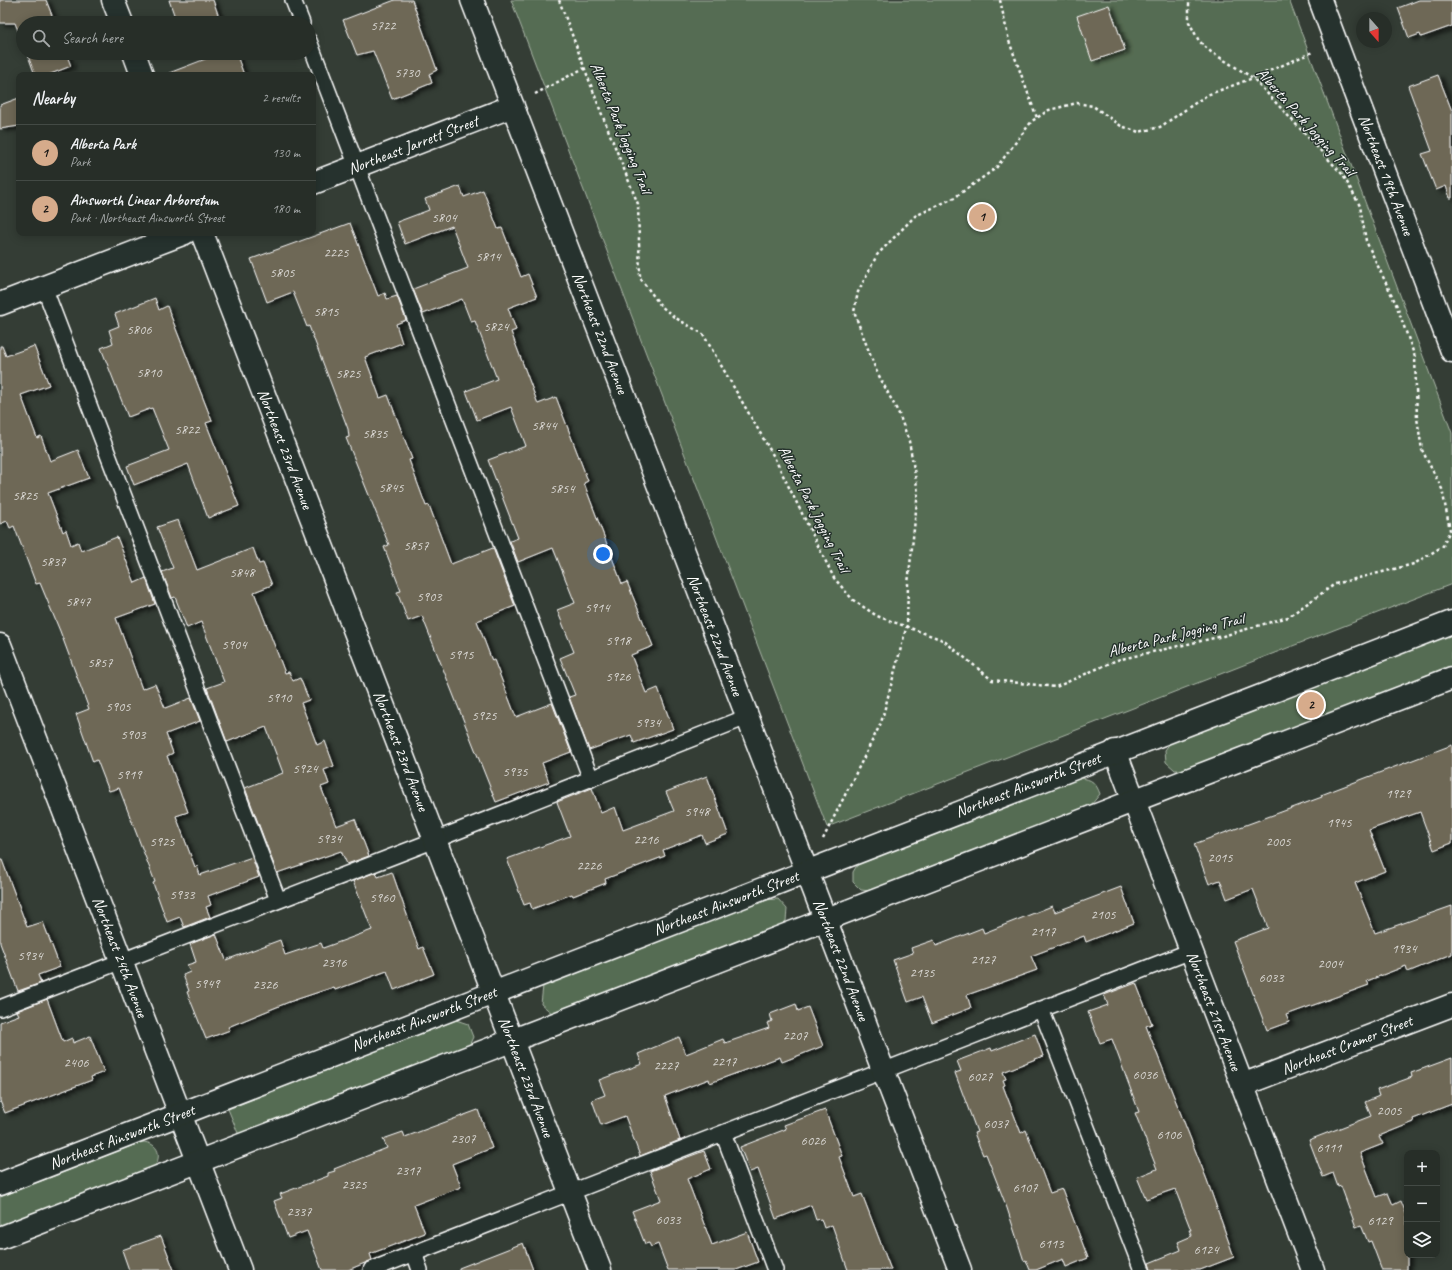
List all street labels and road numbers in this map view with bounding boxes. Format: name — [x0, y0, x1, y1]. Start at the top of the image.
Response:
street label: Alberta Park Jogging Trail — [586, 60, 658, 199]
street label: Alberta Park Jogging Trail — [1252, 64, 1362, 183]
street label: Northeast Jarrett Street — [345, 110, 483, 179]
street label: Northeast 19th Avenue — [1354, 112, 1419, 240]
street label: Northeast 22nd Avenue — [568, 269, 633, 398]
street label: Northeast 23rd Avenue — [253, 386, 318, 514]
street label: Alberta Park Jogging Trail — [773, 442, 856, 579]
street label: Northeast 22nd Avenue — [683, 571, 748, 700]
street label: Alberta Park Jogging Trail — [1106, 608, 1249, 662]
street label: Northeast 23rd Avenue — [369, 688, 434, 816]
street label: Northeast Ainsworth Street — [952, 747, 1105, 822]
street label: Northeast Ainsworth Street — [650, 865, 803, 940]
street label: Northeast 24th Avenue — [88, 894, 153, 1022]
street label: Northeast 22nd Avenue — [809, 896, 874, 1025]
street label: Northeast 21st Avenue — [1182, 949, 1247, 1075]
street label: Northeast Ainsworth Street — [348, 981, 501, 1056]
street label: Northeast Cramer Street — [1279, 1010, 1417, 1079]
street label: Northeast 23rd Avenue — [494, 1014, 559, 1142]
street label: Northeast Ainsworth Street — [46, 1099, 199, 1174]

